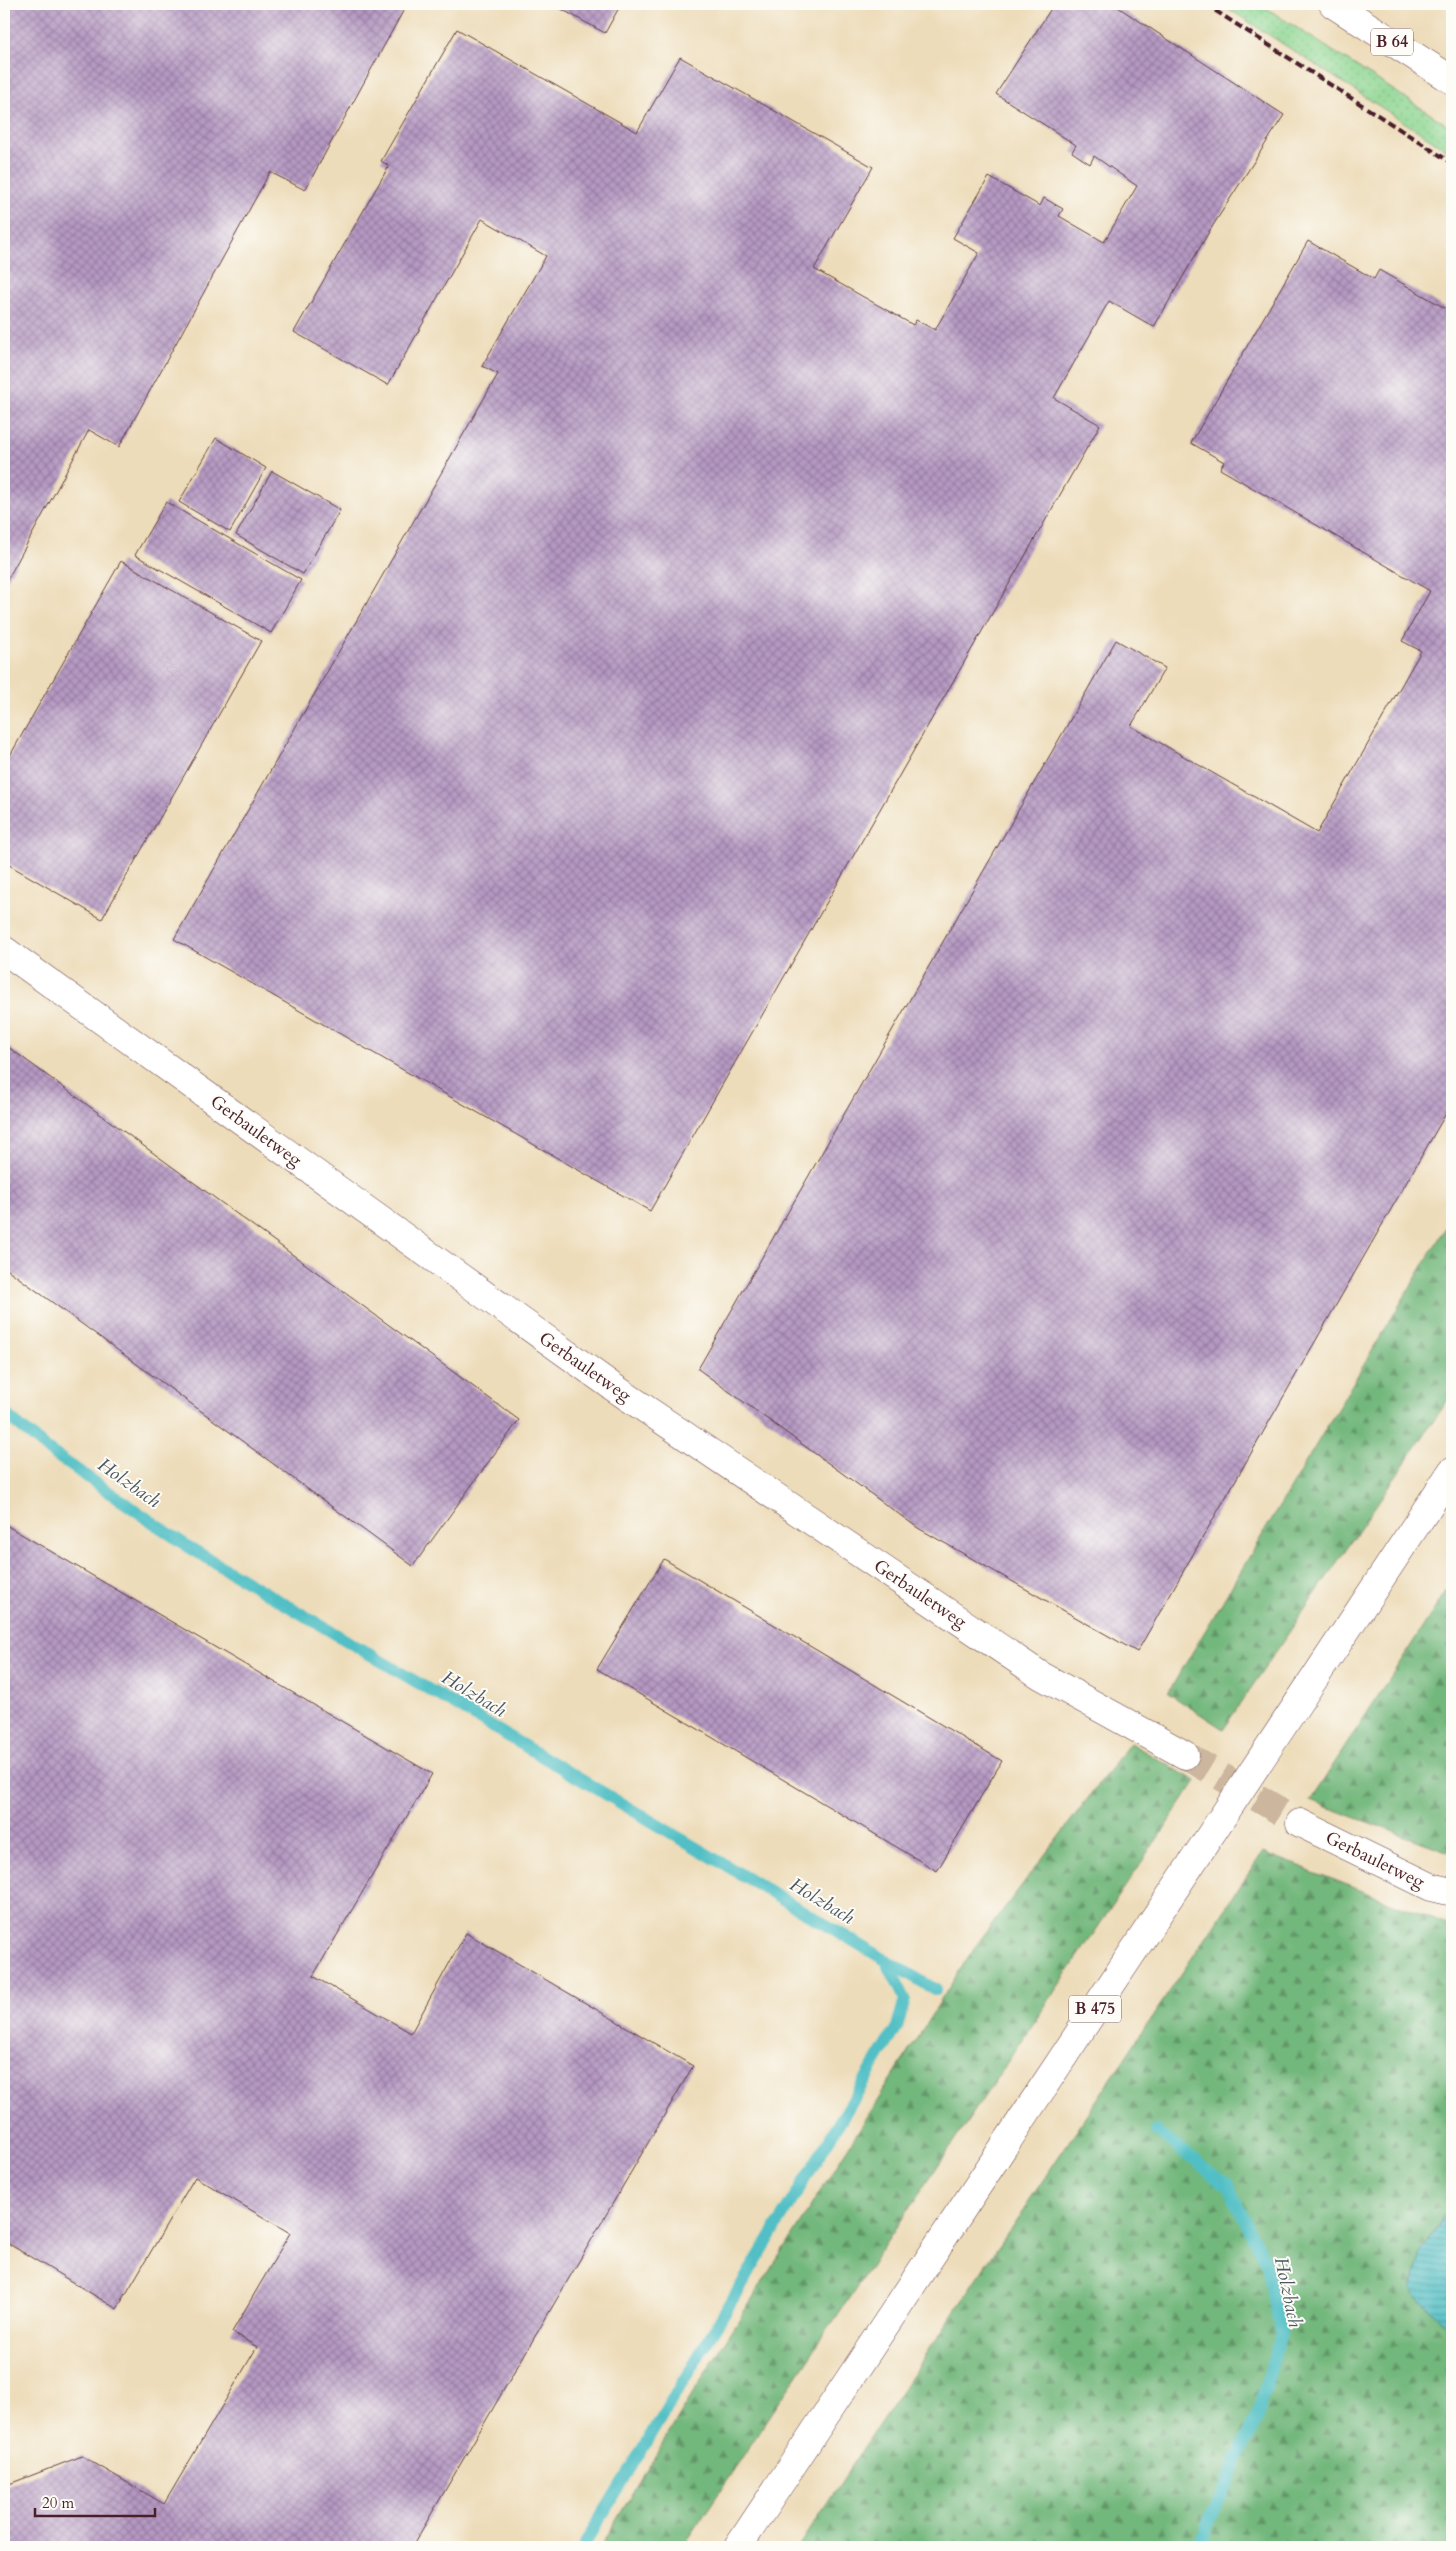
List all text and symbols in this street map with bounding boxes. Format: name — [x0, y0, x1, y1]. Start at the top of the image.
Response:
road number: B 64 — [1371, 28, 1413, 56]
street label: Gerbauletweg — [205, 1089, 308, 1173]
street label: Gerbauletweg — [534, 1326, 637, 1409]
water label: Holzbach — [92, 1452, 166, 1514]
street label: Gerbauletweg — [868, 1554, 972, 1635]
water label: Holzbach — [437, 1665, 511, 1723]
street label: Gerbauletweg — [1321, 1825, 1430, 1895]
water label: Holzbach — [785, 1872, 859, 1930]
road number: B 475 — [1069, 1996, 1121, 2022]
water label: Holzbach — [1268, 2254, 1308, 2330]
scale bar — [35, 2486, 155, 2518]
text: 20 m — [42, 2493, 74, 2513]

